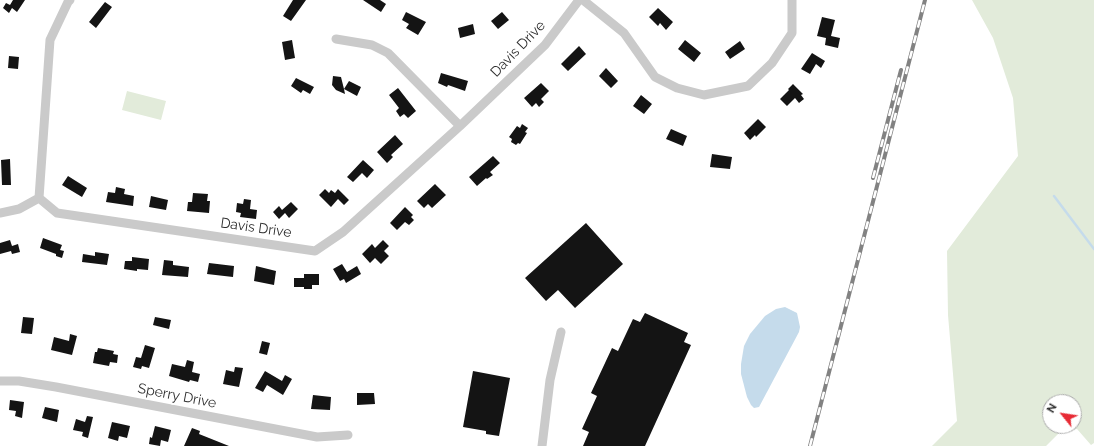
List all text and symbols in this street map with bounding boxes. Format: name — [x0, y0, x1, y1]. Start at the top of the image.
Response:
street label: Davis Drive — [487, 17, 549, 81]
street label: Davis Drive — [219, 215, 293, 241]
street label: Sperry Drive — [136, 380, 218, 412]
north arrow — [1042, 394, 1082, 434]
text: N — [1044, 401, 1060, 415]

